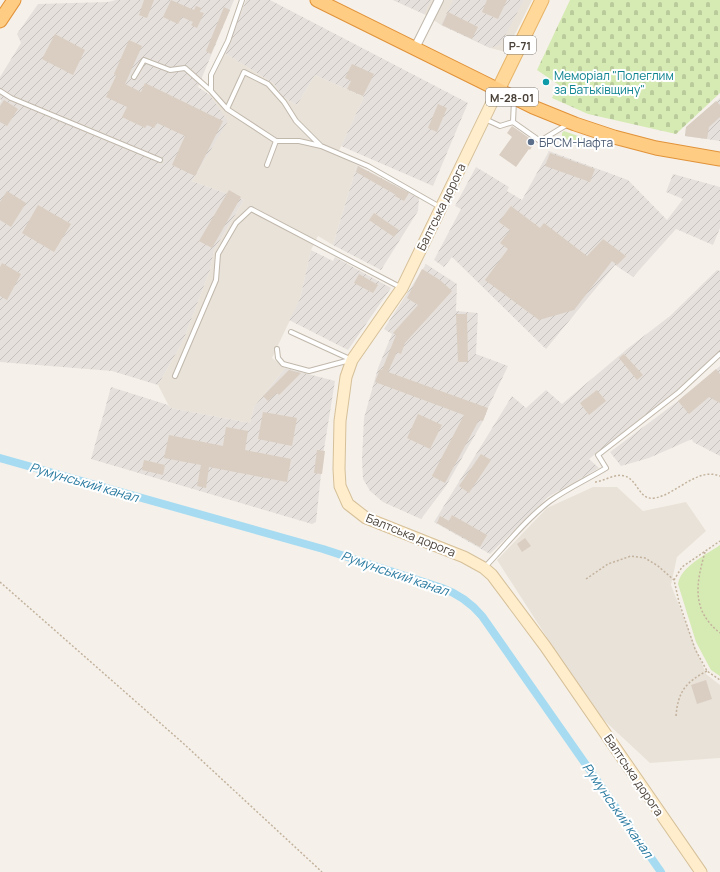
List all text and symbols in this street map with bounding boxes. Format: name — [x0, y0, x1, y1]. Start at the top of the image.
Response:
road number: Р-71 — [504, 36, 536, 54]
place label: Меморіал "Полеглим за Батьківщину" — [554, 67, 674, 98]
marker: Меморіал "Полеглим за Батьківщину" — [541, 77, 551, 87]
road number: М-28-01 — [486, 88, 538, 106]
place label: БРСМ-Нафта — [539, 134, 613, 151]
marker: БРСМ-Нафта — [526, 137, 536, 147]
street label: Балтська дорога — [412, 160, 470, 254]
water label: Румунський канал — [28, 458, 142, 507]
street label: Балтська дорога — [364, 509, 458, 561]
water label: Румунський канал — [339, 546, 452, 600]
street label: Балтська дорога — [600, 731, 668, 819]
water label: Румунський канал — [578, 759, 658, 862]

